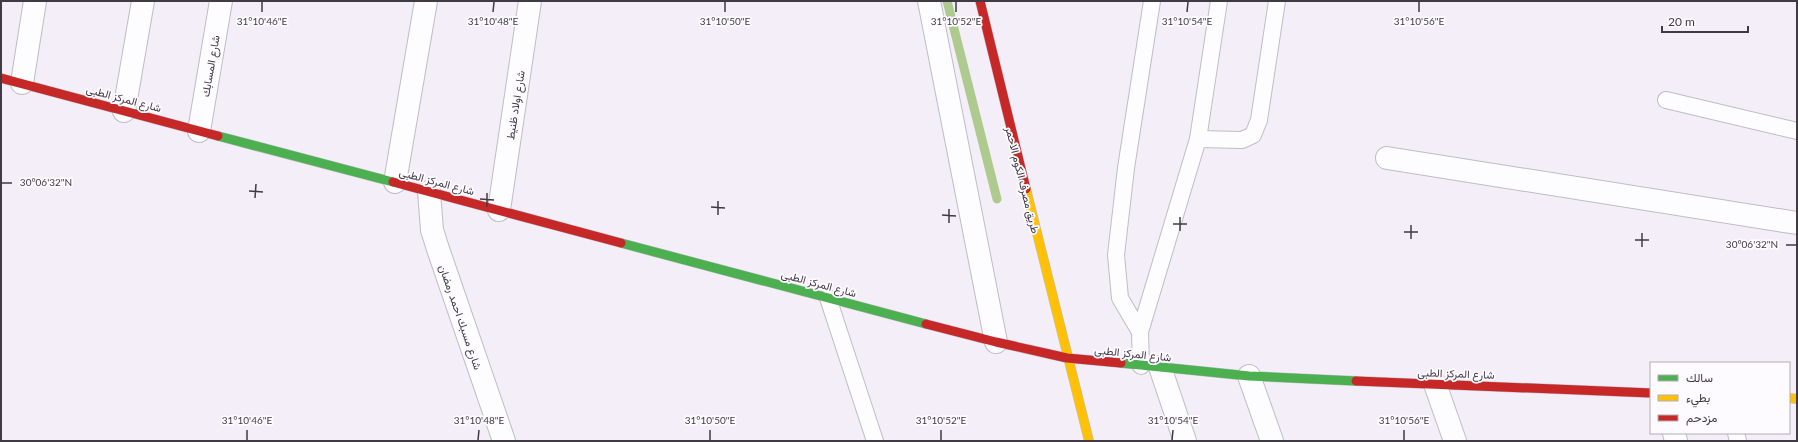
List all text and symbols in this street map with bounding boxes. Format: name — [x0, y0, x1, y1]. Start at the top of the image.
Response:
scale bar — [1662, 8, 1748, 34]
text: 20 m — [1668, 14, 1695, 29]
text: 31°10'46"E — [237, 15, 287, 27]
text: 31°10'48"E — [468, 15, 518, 27]
text: 31°10'50"E — [700, 15, 750, 27]
text: 31°10'52"E — [931, 15, 981, 27]
text: 31°10'54"E — [1162, 15, 1212, 27]
text: 31°10'56"E — [1394, 15, 1444, 27]
street label: شارع المسابك — [198, 34, 224, 98]
street label: شارع اولاد ظنيط — [503, 69, 529, 141]
street label: شارع المركز الطبى — [84, 82, 163, 116]
street label: طريق مصرف الكوم الاحمر — [1001, 124, 1043, 235]
street label: شارع المركز الطبى — [397, 165, 476, 199]
text: 30°06'32"N — [20, 176, 72, 188]
text: 30°06'32"N — [1726, 238, 1778, 250]
street label: شارع مسبك احمد رمضان — [435, 263, 485, 372]
street label: شارع المركز الطبى — [779, 267, 858, 301]
street label: شارع المركز الطبى — [1094, 342, 1172, 366]
legend — [1650, 362, 1790, 434]
street label: شارع المركز الطبى — [1417, 365, 1495, 383]
text: سالك — [1686, 370, 1713, 385]
text: بطيء — [1686, 390, 1710, 408]
text: مزدحم — [1686, 410, 1717, 426]
text: 31°10'46"E — [222, 414, 272, 426]
text: 31°10'48"E — [454, 414, 504, 426]
text: 31°10'50"E — [685, 414, 735, 426]
text: 31°10'52"E — [916, 414, 966, 426]
text: 31°10'54"E — [1148, 414, 1198, 426]
text: 31°10'56"E — [1379, 414, 1429, 426]

